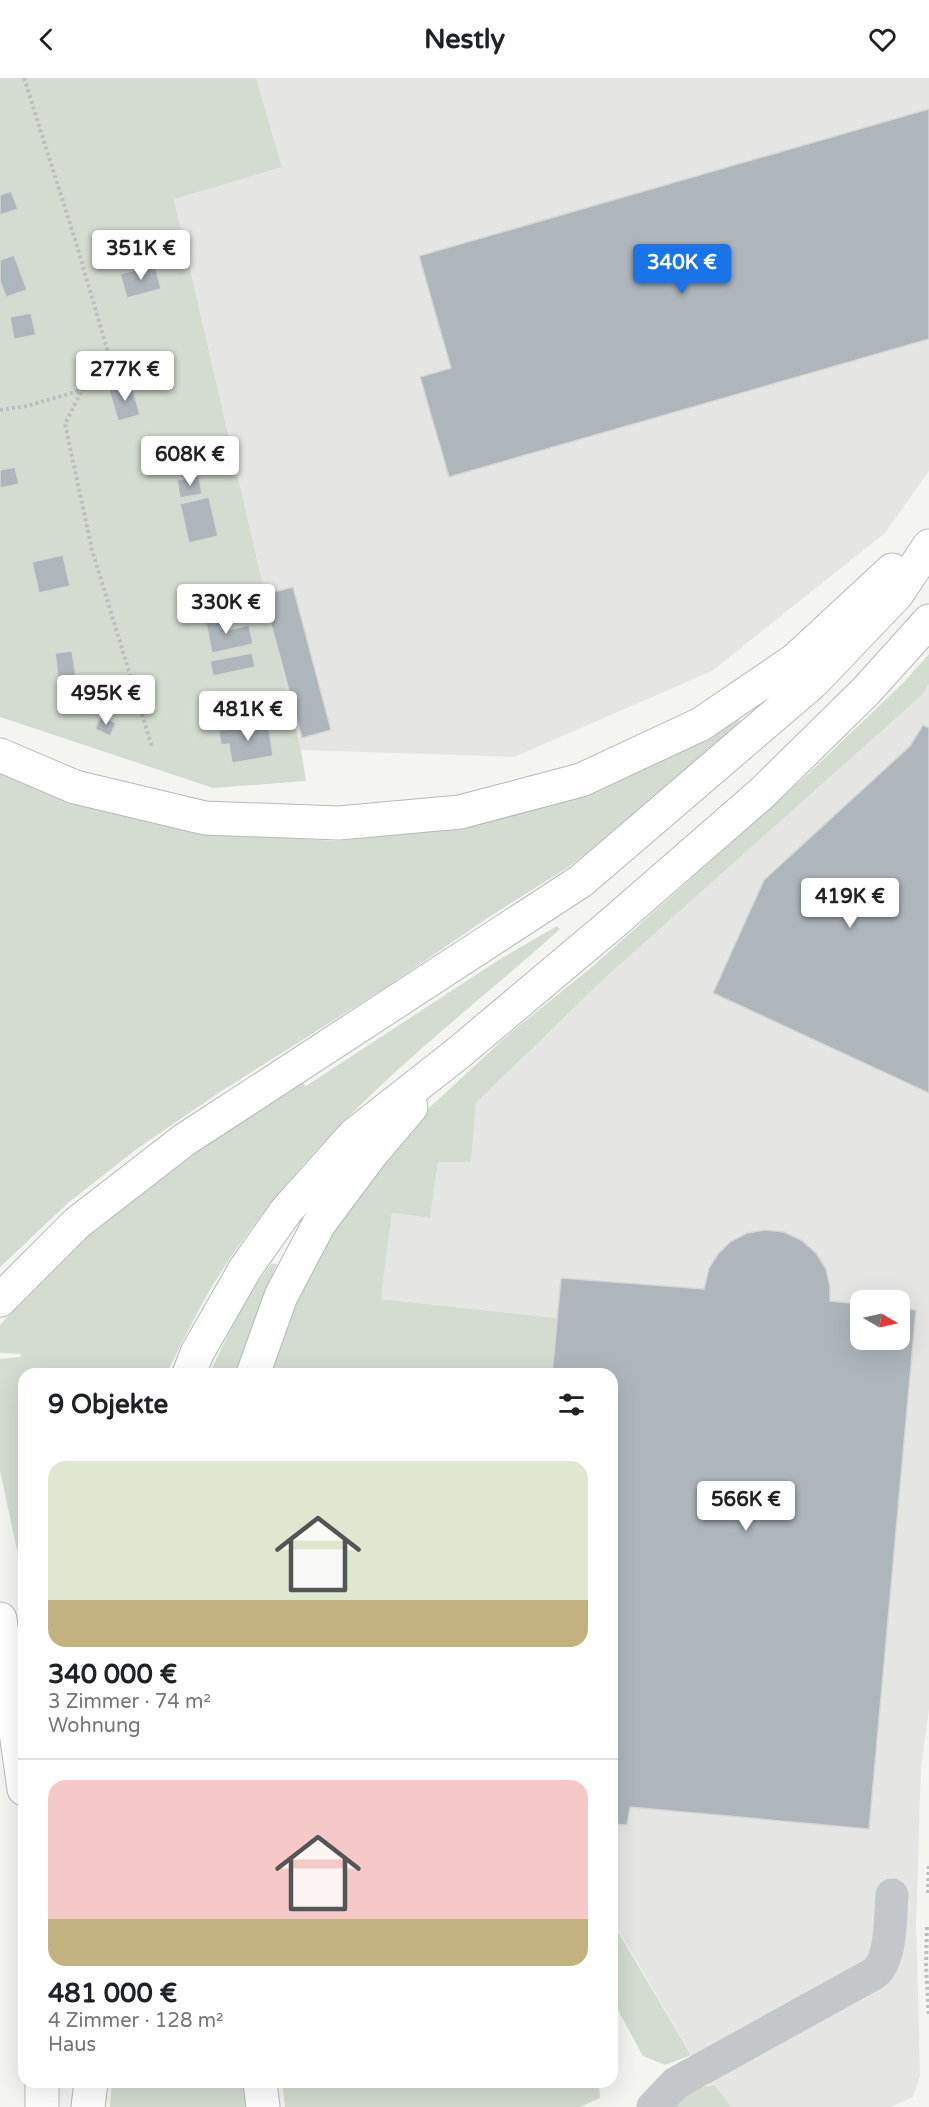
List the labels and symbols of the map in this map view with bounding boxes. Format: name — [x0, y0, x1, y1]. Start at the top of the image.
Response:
pin: 351K € — [92, 230, 190, 281]
pin: 340K € — [633, 244, 731, 295]
pin: 277K € — [76, 351, 174, 402]
pin: 608K € — [141, 436, 239, 487]
pin: 330K € — [177, 584, 275, 635]
pin: 495K € — [57, 675, 155, 726]
pin: 481K € — [199, 691, 297, 742]
pin: 419K € — [801, 878, 899, 929]
north arrow — [850, 1290, 910, 1350]
pin: 566K € — [697, 1481, 795, 1532]

